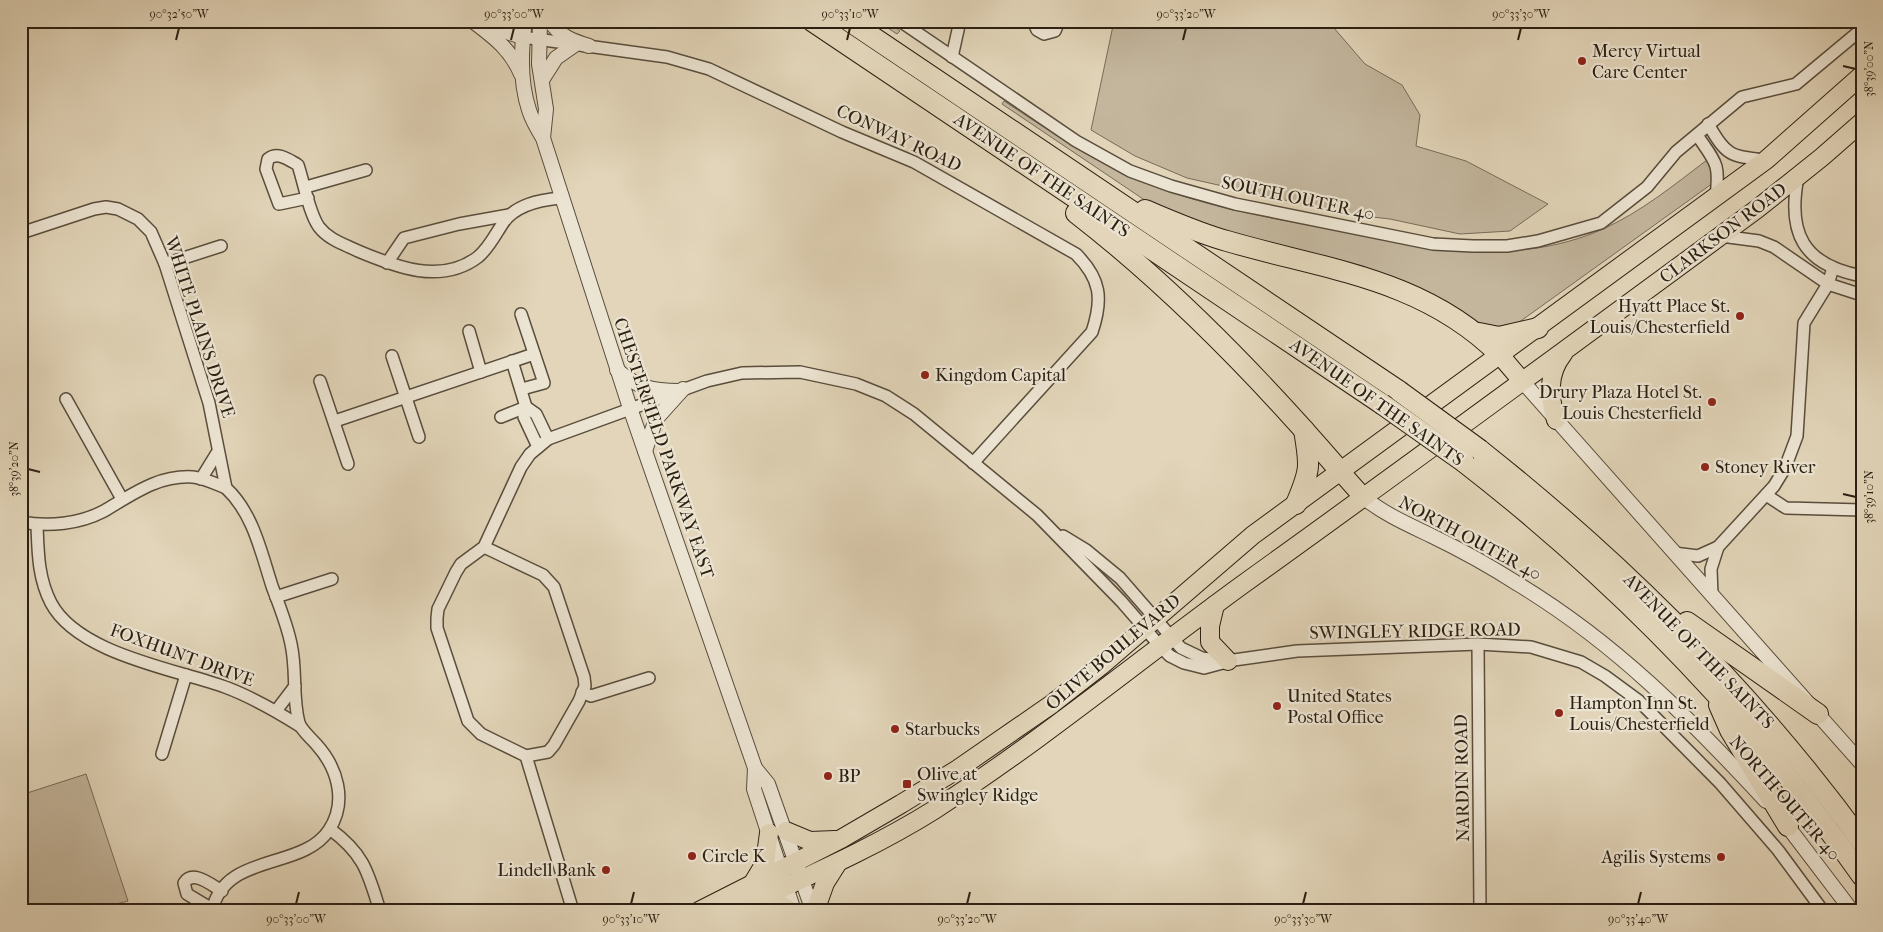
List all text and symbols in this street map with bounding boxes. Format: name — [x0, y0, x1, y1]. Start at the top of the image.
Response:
text: 90°32'50"W — [149, 7, 210, 21]
text: 90°33'00"W — [484, 7, 545, 21]
text: 90°33'10"W — [822, 7, 880, 21]
text: 90°33'20"W — [1157, 7, 1217, 21]
text: 90°33'30"W — [1492, 7, 1551, 21]
place label: Mercy Virtual Care Center — [1592, 41, 1701, 83]
text: 38°39'00"N — [1862, 41, 1876, 97]
marker: Mercy Virtual Care Center — [1576, 55, 1588, 67]
street label: CONWAY ROAD — [833, 100, 965, 177]
street label: AVENUE OF THE SAINTS — [949, 108, 1134, 242]
street label: SOUTH OUTER 40 — [1219, 172, 1376, 225]
street label: CLARKSON ROAD — [1656, 179, 1791, 288]
street label: WHITE PLAINS DRIVE — [160, 233, 239, 421]
place label: Hyatt Place St. Louis/Chesterfield — [1589, 296, 1730, 338]
marker: Hyatt Place St. Louis/Chesterfield — [1734, 310, 1746, 322]
street label: CHESTERFIELD PARKWAY EAST — [609, 315, 718, 582]
street label: AVENUE OF THE SAINTS — [1285, 334, 1468, 471]
place label: Kingdom Capital — [935, 365, 1066, 386]
marker: Kingdom Capital — [919, 369, 931, 381]
place label: Drury Plaza Hotel St. Louis Chesterfield — [1539, 382, 1702, 424]
marker: Drury Plaza Hotel St. Louis Chesterfield — [1706, 396, 1718, 408]
text: 38°39'20"N — [7, 441, 21, 497]
place label: Stoney River — [1715, 457, 1816, 478]
marker: Stoney River — [1699, 461, 1711, 473]
text: 38°39'10"N — [1862, 470, 1876, 524]
street label: NORTH OUTER 40 — [1395, 492, 1545, 585]
street label: AVENUE OF THE SAINTS — [1618, 569, 1778, 733]
street label: OLIVE BOULEVARD — [1042, 590, 1185, 715]
street label: SWINGLEY RIDGE ROAD — [1309, 619, 1521, 644]
street label: FOXHUNT DRIVE — [107, 620, 257, 691]
place label: United States Postal Office — [1287, 686, 1392, 728]
place label: Hampton Inn St. Louis/Chesterfield — [1569, 693, 1710, 735]
marker: United States Postal Office — [1271, 700, 1283, 712]
marker: Hampton Inn St. Louis/Chesterfield — [1553, 707, 1565, 719]
street label: NARDIN ROAD — [1451, 714, 1474, 842]
place label: Starbucks — [905, 719, 980, 740]
marker: Starbucks — [889, 723, 901, 735]
street label: NORTH OUTER 40 — [1725, 732, 1845, 865]
place label: Olive at Swingley Ridge — [917, 764, 1038, 806]
place label: BP — [838, 766, 861, 787]
marker: BP — [822, 770, 834, 782]
marker: Olive at Swingley Ridge — [901, 778, 913, 790]
place label: Circle K — [702, 846, 766, 867]
place label: Agilis Systems — [1600, 847, 1711, 868]
marker: Circle K — [686, 850, 698, 862]
marker: Agilis Systems — [1715, 851, 1727, 863]
place label: Lindell Bank — [497, 860, 597, 881]
marker: Lindell Bank — [600, 864, 612, 876]
text: 90°33'00"W — [266, 912, 327, 926]
text: 90°33'10"W — [603, 912, 661, 926]
text: 90°33'20"W — [938, 912, 998, 926]
text: 90°33'30"W — [1274, 912, 1333, 926]
text: 90°33'40"W — [1608, 912, 1669, 926]

